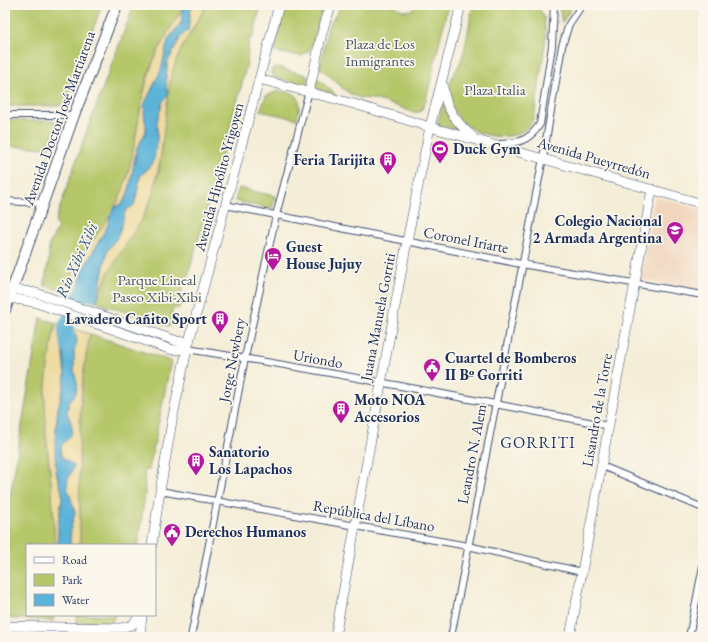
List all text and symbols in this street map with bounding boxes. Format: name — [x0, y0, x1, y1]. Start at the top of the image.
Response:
street label: Avenida Doctor José Martiarena — [18, 28, 99, 209]
park label: Plaza de Los Inmigrantes — [345, 34, 415, 70]
park label: Plaza Italia — [464, 80, 526, 99]
street label: Avenida Hipólito Yrigoyen — [189, 100, 248, 254]
street label: Avenida Pueyrredón — [534, 132, 653, 183]
sports icon: Duck Gym — [430, 139, 450, 164]
place label: Duck Gym — [453, 139, 521, 158]
place label: Feria Tarijita — [294, 150, 375, 169]
building icon: Feria Tarijita — [378, 150, 398, 175]
place label: Colegio Nacional 2 Armada Argentina — [532, 211, 663, 247]
water label: Río Xibi Xibi — [50, 218, 103, 301]
school or university icon: Colegio Nacional 2 Armada Argentina — [665, 220, 685, 245]
street label: Coronel Iriarte — [422, 222, 510, 257]
place label: Guest House Jujuy — [286, 237, 363, 273]
hotel icon: Guest House Jujuy — [263, 246, 283, 271]
street label: Juana Manuela Gorriti — [355, 251, 399, 384]
park label: Parque Lineal Paseo Xibi-Xibi — [112, 270, 202, 306]
place label: Lavadero Cañito Sport — [65, 309, 207, 328]
building icon: Lavadero Cañito Sport — [210, 309, 230, 334]
street label: Jorge Newbery — [214, 315, 249, 406]
street label: Uriondo — [292, 345, 344, 372]
place label: Cuartel de Bomberos II Bº Gorriti — [445, 348, 576, 384]
street label: Lisandro de la Torre — [577, 351, 616, 468]
public building icon: Cuartel de Bomberos II Bº Gorriti — [422, 357, 442, 382]
place label: Moto NOA Accesorios — [353, 390, 426, 426]
building icon: Moto NOA Accesorios — [331, 399, 351, 424]
street label: Leandro N. Alem — [453, 402, 491, 505]
district label: GORRITI — [500, 432, 576, 453]
place label: Sanatorio Los Lapachos — [209, 442, 292, 478]
building icon: Sanatorio Los Lapachos — [186, 451, 206, 476]
street label: República del Líbano — [312, 495, 436, 536]
public building icon: Derechos Humanos — [162, 522, 182, 547]
place label: Derechos Humanos — [185, 522, 306, 541]
legend — [26, 544, 156, 616]
text: Road — [62, 552, 88, 568]
text: Park — [62, 572, 83, 588]
text: Water — [62, 592, 89, 608]

